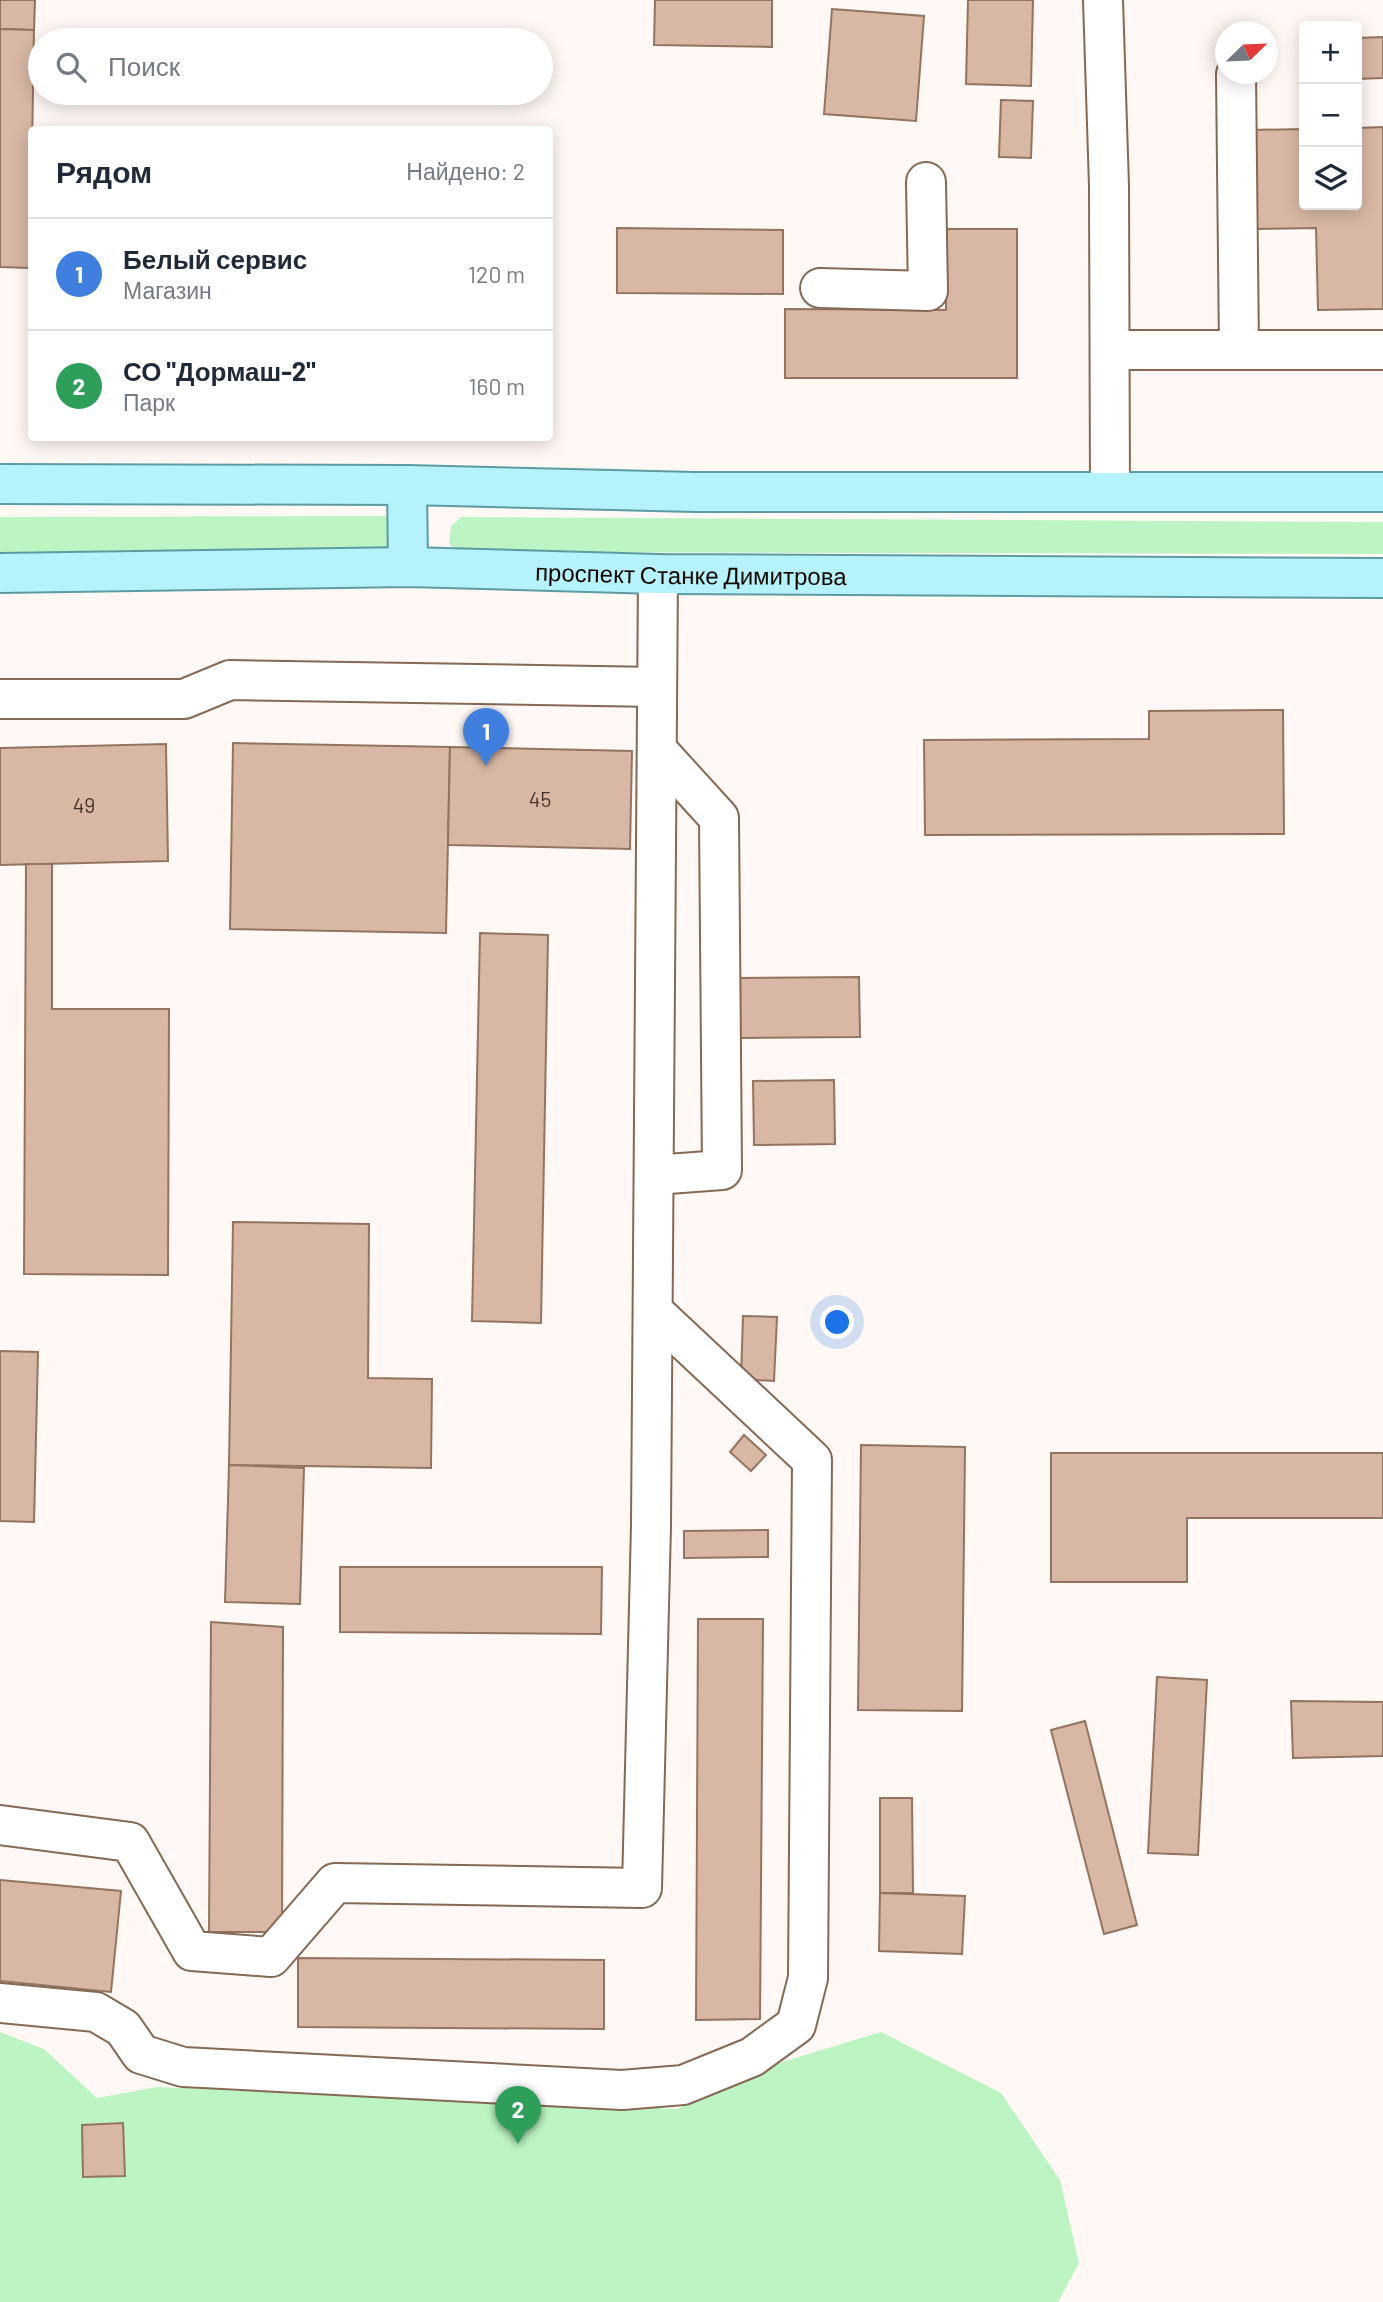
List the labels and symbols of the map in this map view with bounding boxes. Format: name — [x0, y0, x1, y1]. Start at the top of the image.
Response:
north arrow — [1215, 21, 1278, 84]
street label: проспект Станке Димитрова — [535, 556, 847, 590]
pin: 1 — [463, 708, 509, 766]
house number: 45 — [529, 786, 551, 811]
house number: 49 — [73, 792, 95, 817]
your location — [820, 1305, 854, 1339]
pin: 2 — [495, 2086, 541, 2144]

